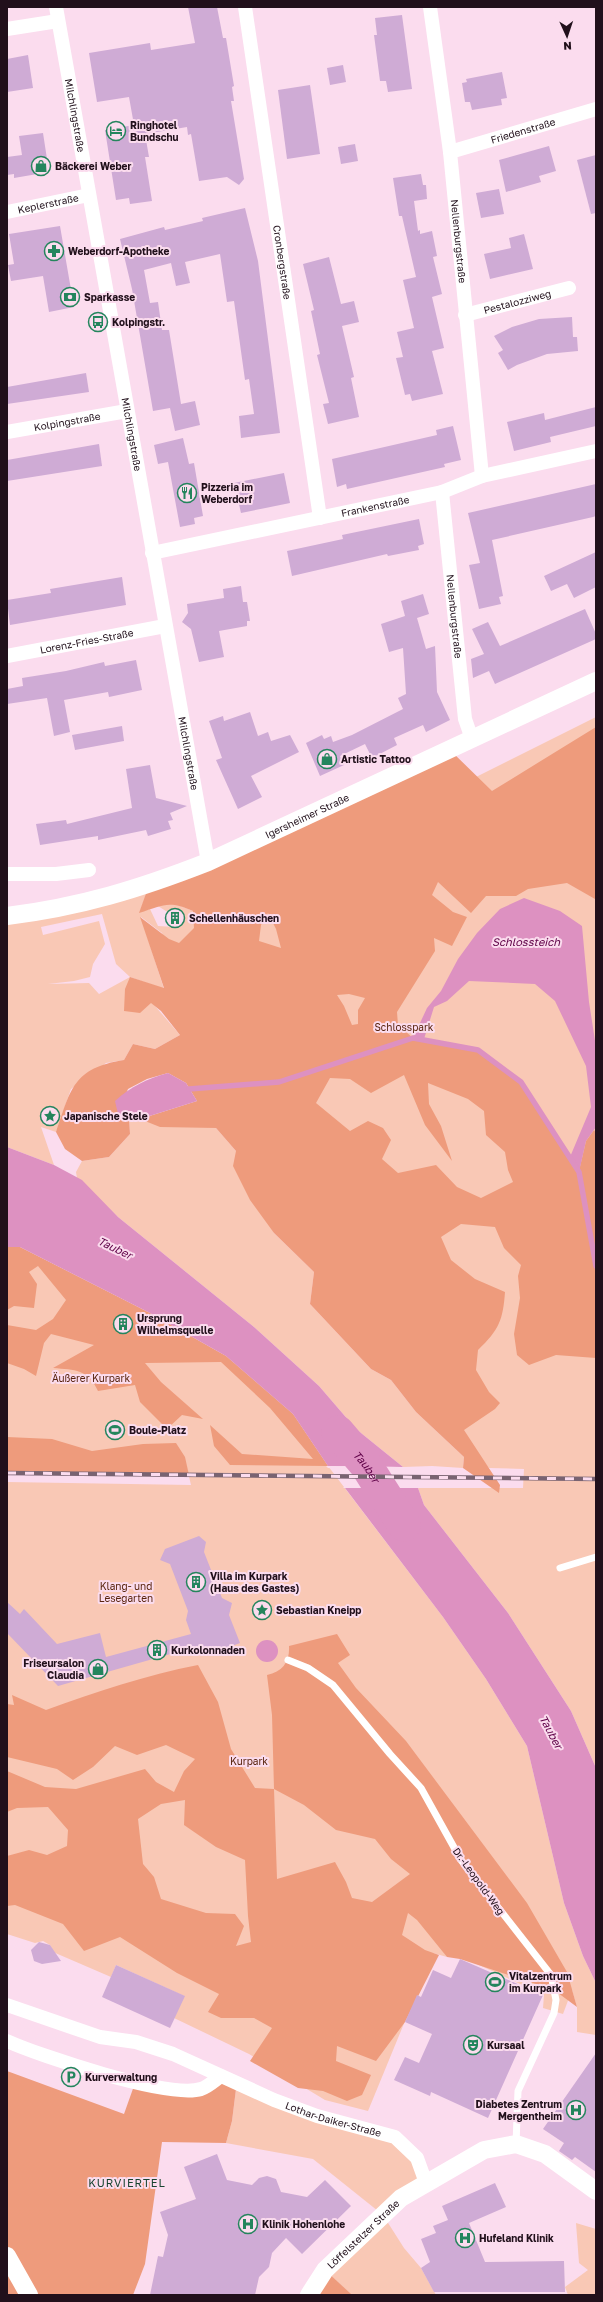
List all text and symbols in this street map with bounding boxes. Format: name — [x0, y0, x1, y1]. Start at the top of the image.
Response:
north arrow — [547, 16, 587, 56]
text: N — [563, 40, 572, 53]
street label: Milchlingstraße — [63, 78, 88, 153]
street label: Friedenstraße — [489, 115, 557, 146]
place label: Ringhotel Bundschu — [130, 119, 179, 143]
hotel icon: Ringhotel Bundschu — [105, 120, 127, 142]
shop icon: Bäckerei Weber — [30, 155, 52, 177]
place label: Bäckerei Weber — [55, 160, 131, 172]
street label: Keplerstraße — [17, 191, 80, 216]
street label: Nellenburgstraße — [449, 199, 469, 284]
street label: Cronbergstraße — [271, 224, 294, 300]
pharmacy icon: Weberdorf-Apotheke — [43, 240, 65, 262]
place label: Weberdorf-Apotheke — [68, 245, 170, 257]
bank icon: Sparkasse — [59, 286, 81, 308]
street label: Pestalozziweg — [482, 287, 552, 316]
place label: Sparkasse — [84, 291, 135, 303]
bus stop icon: Kolpingstr. — [87, 311, 109, 333]
place label: Kolpingstr. — [112, 316, 165, 328]
street label: Milchlingstraße — [120, 397, 144, 472]
street label: Kolpingstraße — [33, 410, 102, 433]
place label: Pizzeria im Weberdorf — [201, 481, 253, 505]
restaurant icon: Pizzeria im Weberdorf — [176, 482, 198, 504]
street label: Frankenstraße — [340, 493, 410, 519]
street label: Nellenburgstraße — [444, 574, 465, 659]
street label: Lorenz-Fries-Straße — [39, 626, 134, 656]
street label: Milchlingstraße — [176, 716, 201, 791]
shop icon: Artistic Tattoo — [316, 748, 338, 770]
place label: Artistic Tattoo — [341, 753, 411, 765]
street label: Igersheimer Straße — [263, 791, 351, 841]
building icon: Schellenhäuschen — [164, 907, 186, 929]
place label: Schellenhäuschen — [189, 912, 279, 924]
water label: Schlossteich — [492, 935, 561, 948]
park label: Schlosspark — [374, 1021, 434, 1033]
place icon: Japanische Stele — [39, 1105, 61, 1127]
place label: Japanische Stele — [64, 1110, 148, 1122]
water label: Tauber — [96, 1234, 136, 1262]
place label: Ursprung Wilhelmsquelle — [137, 1312, 213, 1336]
building icon: Ursprung Wilhelmsquelle — [112, 1313, 134, 1335]
park label: Äußerer Kurpark — [52, 1371, 130, 1384]
sports icon: Boule-Platz — [104, 1419, 126, 1441]
place label: Boule-Platz — [129, 1424, 186, 1436]
water label: Tauber — [351, 1448, 383, 1486]
place label: Villa im Kurpark (Haus des Gastes) — [210, 1570, 300, 1594]
building icon: Villa im Kurpark (Haus des Gastes) — [185, 1571, 207, 1593]
park label: Klang- und Lesegarten — [99, 1580, 153, 1604]
place icon: Sebastian Kneipp — [251, 1599, 273, 1621]
place label: Sebastian Kneipp — [276, 1604, 361, 1616]
building icon: Kurkolonnaden — [146, 1639, 168, 1661]
place label: Kurkolonnaden — [171, 1644, 245, 1656]
place label: Friseursalon Claudia — [23, 1657, 84, 1681]
shop icon: Friseursalon Claudia — [87, 1658, 109, 1680]
water label: Tauber — [537, 1713, 566, 1752]
park label: Kurpark — [230, 1755, 268, 1767]
street label: Dr.-Leopold-Weg — [451, 1845, 507, 1917]
place label: Vitalzentrum im Kurpark — [509, 1970, 572, 1994]
sports icon: Vitalzentrum im Kurpark — [484, 1971, 506, 1993]
theatre icon: Kursaal — [462, 2034, 484, 2056]
place label: Kursaal — [487, 2039, 525, 2051]
parking icon: Kurverwaltung — [60, 2066, 82, 2088]
place label: Kurverwaltung — [85, 2071, 157, 2083]
place label: Diabetes Zentrum Mergentheim — [476, 2098, 562, 2122]
street label: Lothar-Daiker-Straße — [284, 2099, 383, 2139]
hospital icon: Diabetes Zentrum Mergentheim — [565, 2099, 587, 2121]
district label: KURVIERTEL — [88, 2176, 166, 2189]
street label: Löffelstelzer Straße — [324, 2197, 402, 2271]
hospital icon: Klinik Hohenlohe — [237, 2213, 259, 2235]
place label: Klinik Hohenlohe — [262, 2218, 345, 2230]
hospital icon: Hufeland Klinik — [454, 2227, 476, 2249]
place label: Hufeland Klinik — [479, 2232, 554, 2244]

